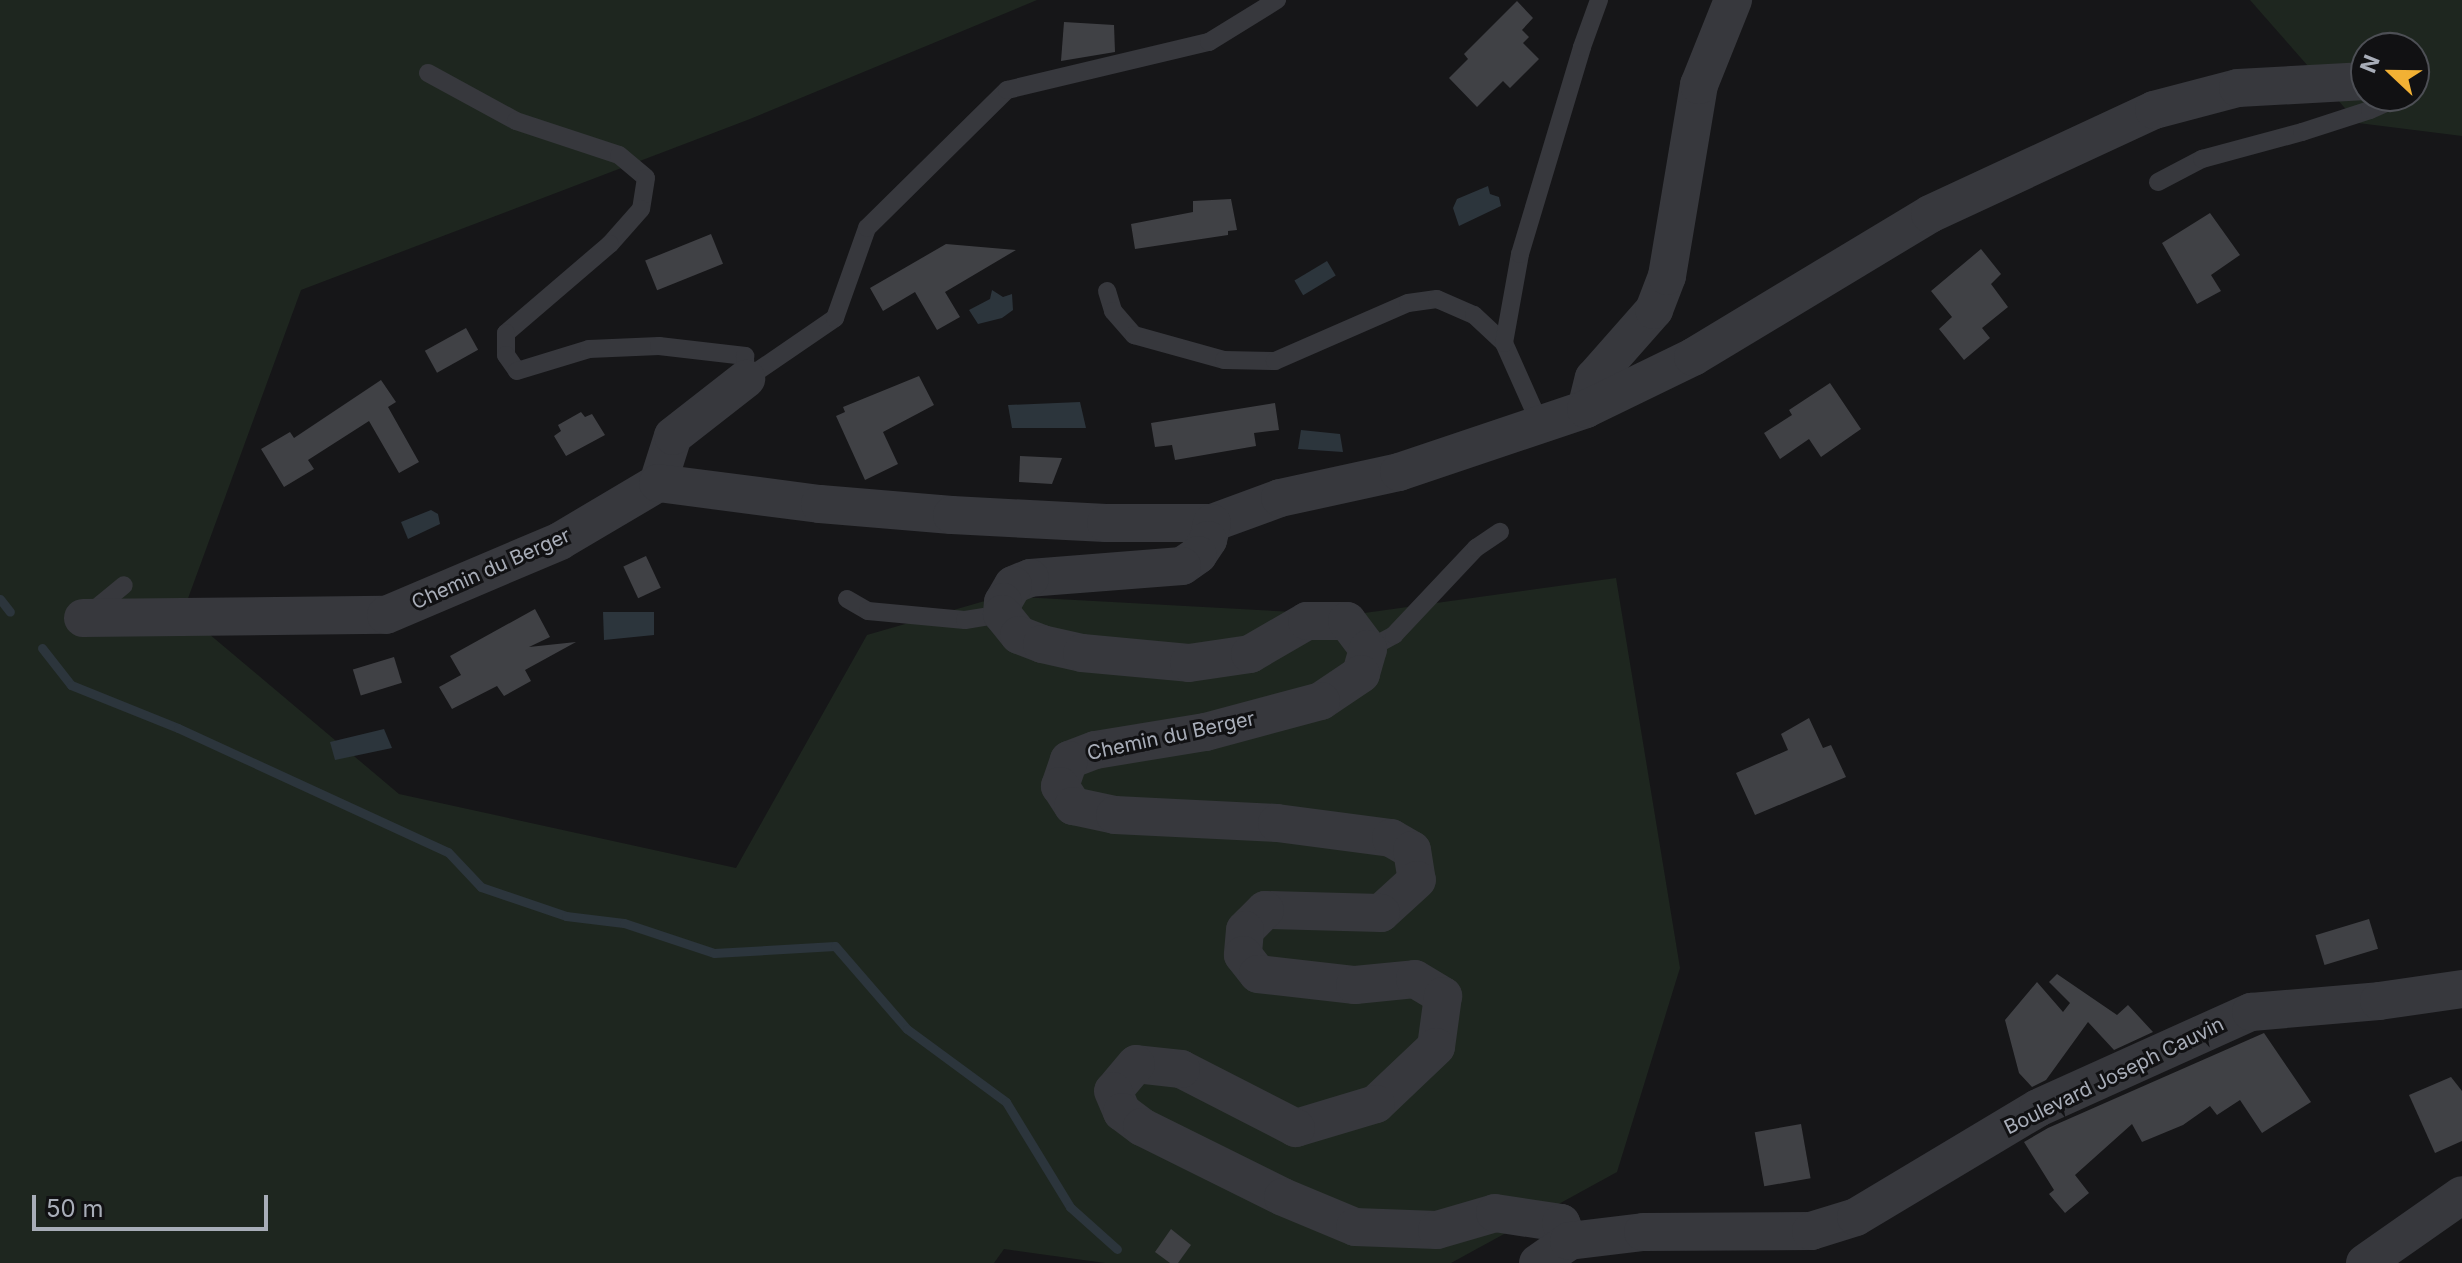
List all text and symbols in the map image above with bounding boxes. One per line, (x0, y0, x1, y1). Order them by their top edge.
north arrow (2350, 32, 2430, 112)
text: N (2354, 51, 2385, 76)
street label: Chemin du Berger (408, 523, 574, 615)
street label: Chemin du Berger (1085, 706, 1257, 766)
street label: Boulevard Joseph Cauvin (2000, 1012, 2228, 1140)
scale bar (36, 1179, 272, 1229)
text: 50 m (46, 1194, 104, 1223)

